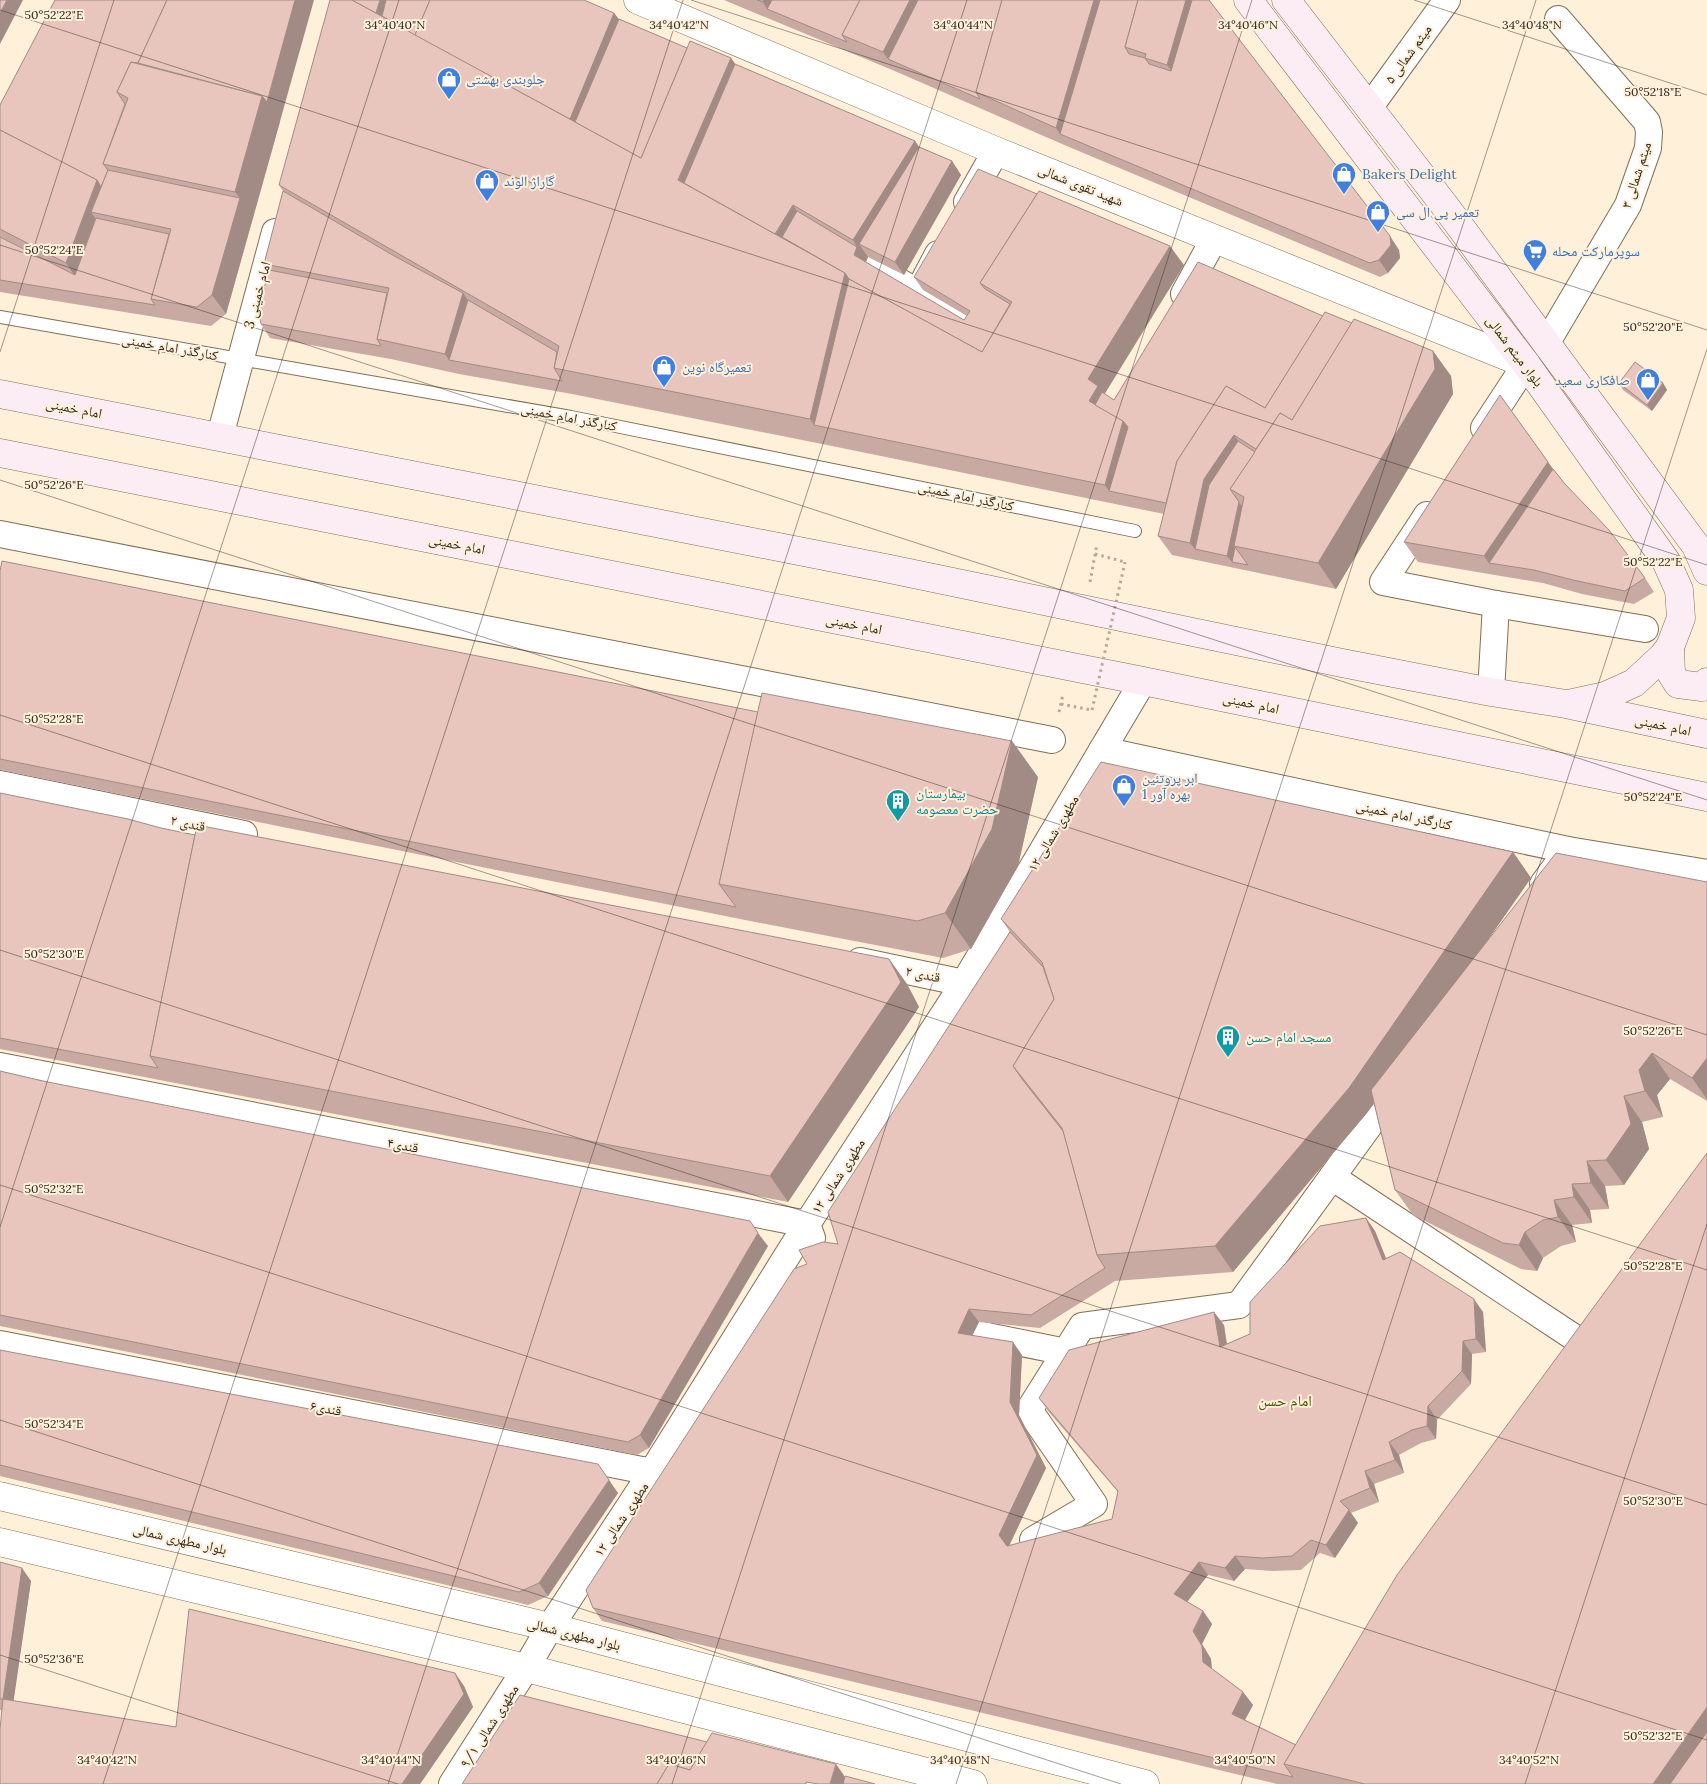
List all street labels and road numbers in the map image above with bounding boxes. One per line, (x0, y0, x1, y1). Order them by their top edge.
street label: میثم شمالی ۵ (1381, 21, 1436, 88)
street label: میثم شمالی ۳ (1617, 140, 1656, 211)
street label: شهید تقوی شمالی (1036, 160, 1126, 210)
street label: امام خمینی 3 (239, 259, 276, 331)
street label: بلوار میثم شمالی (1481, 312, 1548, 391)
street label: کنارگذر امام خمینی (120, 330, 220, 365)
street label: امام خمینی (44, 394, 104, 423)
street label: کنارگذر امام خمینی (519, 399, 619, 436)
street label: کنارگذر امام خمینی (916, 477, 1016, 516)
street label: امام خمینی (427, 530, 487, 559)
street label: امام خمینی (824, 610, 884, 639)
street label: امام خمینی (1221, 688, 1281, 719)
street label: امام خمینی (1633, 710, 1693, 741)
street label: مطهری شمالی ۱۲ (1023, 792, 1083, 874)
street label: کنارگذر امام خمینی (1354, 796, 1454, 835)
street label: قندی ۲ (169, 811, 207, 835)
street label: قندی ۲ (904, 962, 942, 986)
street label: قندی۴ (386, 1133, 420, 1157)
street label: مطهری شمالی ۱۲ (807, 1135, 869, 1217)
street label: قندی۶ (309, 1396, 343, 1420)
street label: مطهری شمالی ۱۲ (590, 1478, 652, 1560)
street label: بلوار مطهری شمالی (131, 1519, 229, 1559)
street label: بلوار مطهری شمالی (525, 1614, 623, 1654)
street label: مطهری شمالی ۹/۱ (455, 1681, 523, 1771)

